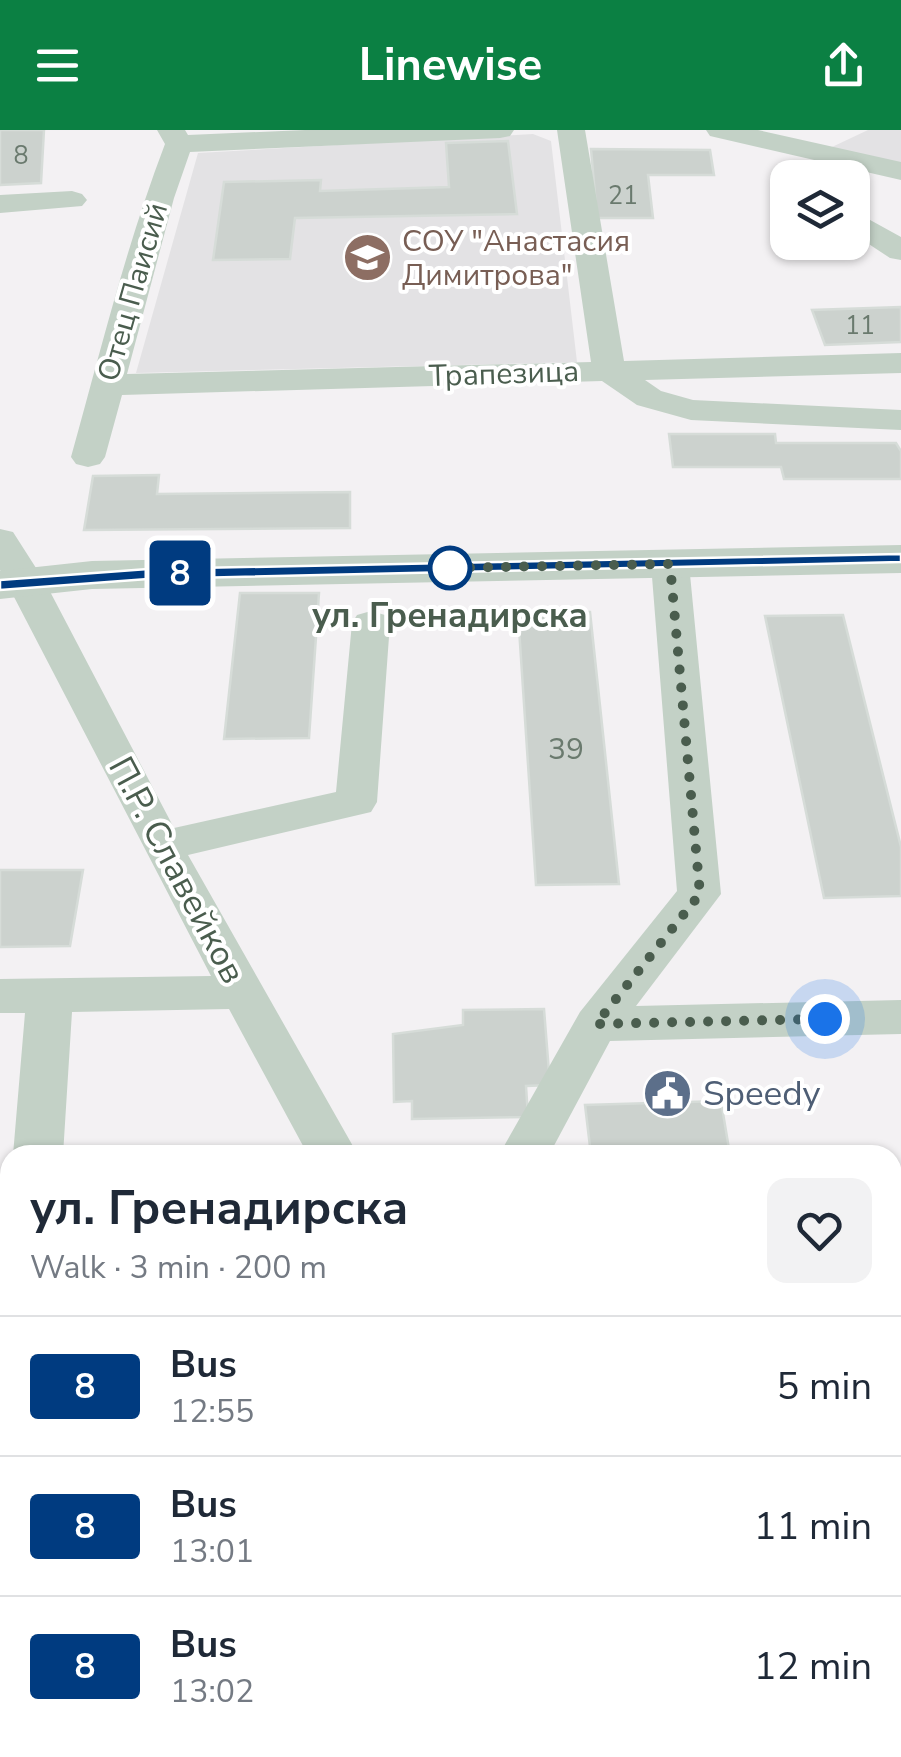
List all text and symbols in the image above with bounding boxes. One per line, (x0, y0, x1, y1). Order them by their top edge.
text: Linewise (359, 35, 542, 96)
icon: menu (30, 38, 85, 93)
icon: share (816, 38, 871, 93)
house number: 8 (13, 139, 29, 173)
map controls (770, 160, 870, 260)
button: layers (770, 160, 870, 260)
house number: 21 (608, 179, 638, 213)
street label: Отец Паисий (88, 198, 178, 386)
place label: СОУ "Анастасия Димитрова" (402, 221, 630, 296)
school or university icon: СОУ "Анастасия Димитрова" (341, 232, 393, 284)
house number: 11 (845, 309, 875, 343)
street label: Трапезица (428, 351, 580, 397)
line badge: 8 (148, 540, 212, 606)
marker: ул. Гренадирска (429, 547, 471, 589)
text: 8 (169, 550, 191, 597)
place label: ул. Гренадирска (312, 592, 588, 639)
house number: 39 (548, 729, 584, 770)
street label: П.Р. Славейков (98, 749, 256, 991)
your location (800, 994, 850, 1044)
public building icon: Speedy (642, 1067, 694, 1119)
place label: Speedy (703, 1070, 821, 1117)
text: ул. Гренадирска (30, 1175, 408, 1241)
button: heart (767, 1178, 872, 1283)
text: Walk · 3 min · 200 m (30, 1246, 327, 1289)
text: Bus (170, 1339, 237, 1390)
text: 5 min (777, 1361, 872, 1412)
text: 8 (74, 1363, 96, 1410)
text: 12:55 (170, 1390, 254, 1433)
text: Bus (170, 1479, 237, 1530)
text: 11 min (754, 1501, 872, 1552)
text: 8 (74, 1503, 96, 1550)
text: 13:01 (170, 1530, 254, 1573)
text: Bus (170, 1619, 237, 1670)
text: 12 min (754, 1641, 872, 1692)
text: 8 (74, 1643, 96, 1690)
text: 13:02 (170, 1670, 254, 1713)

